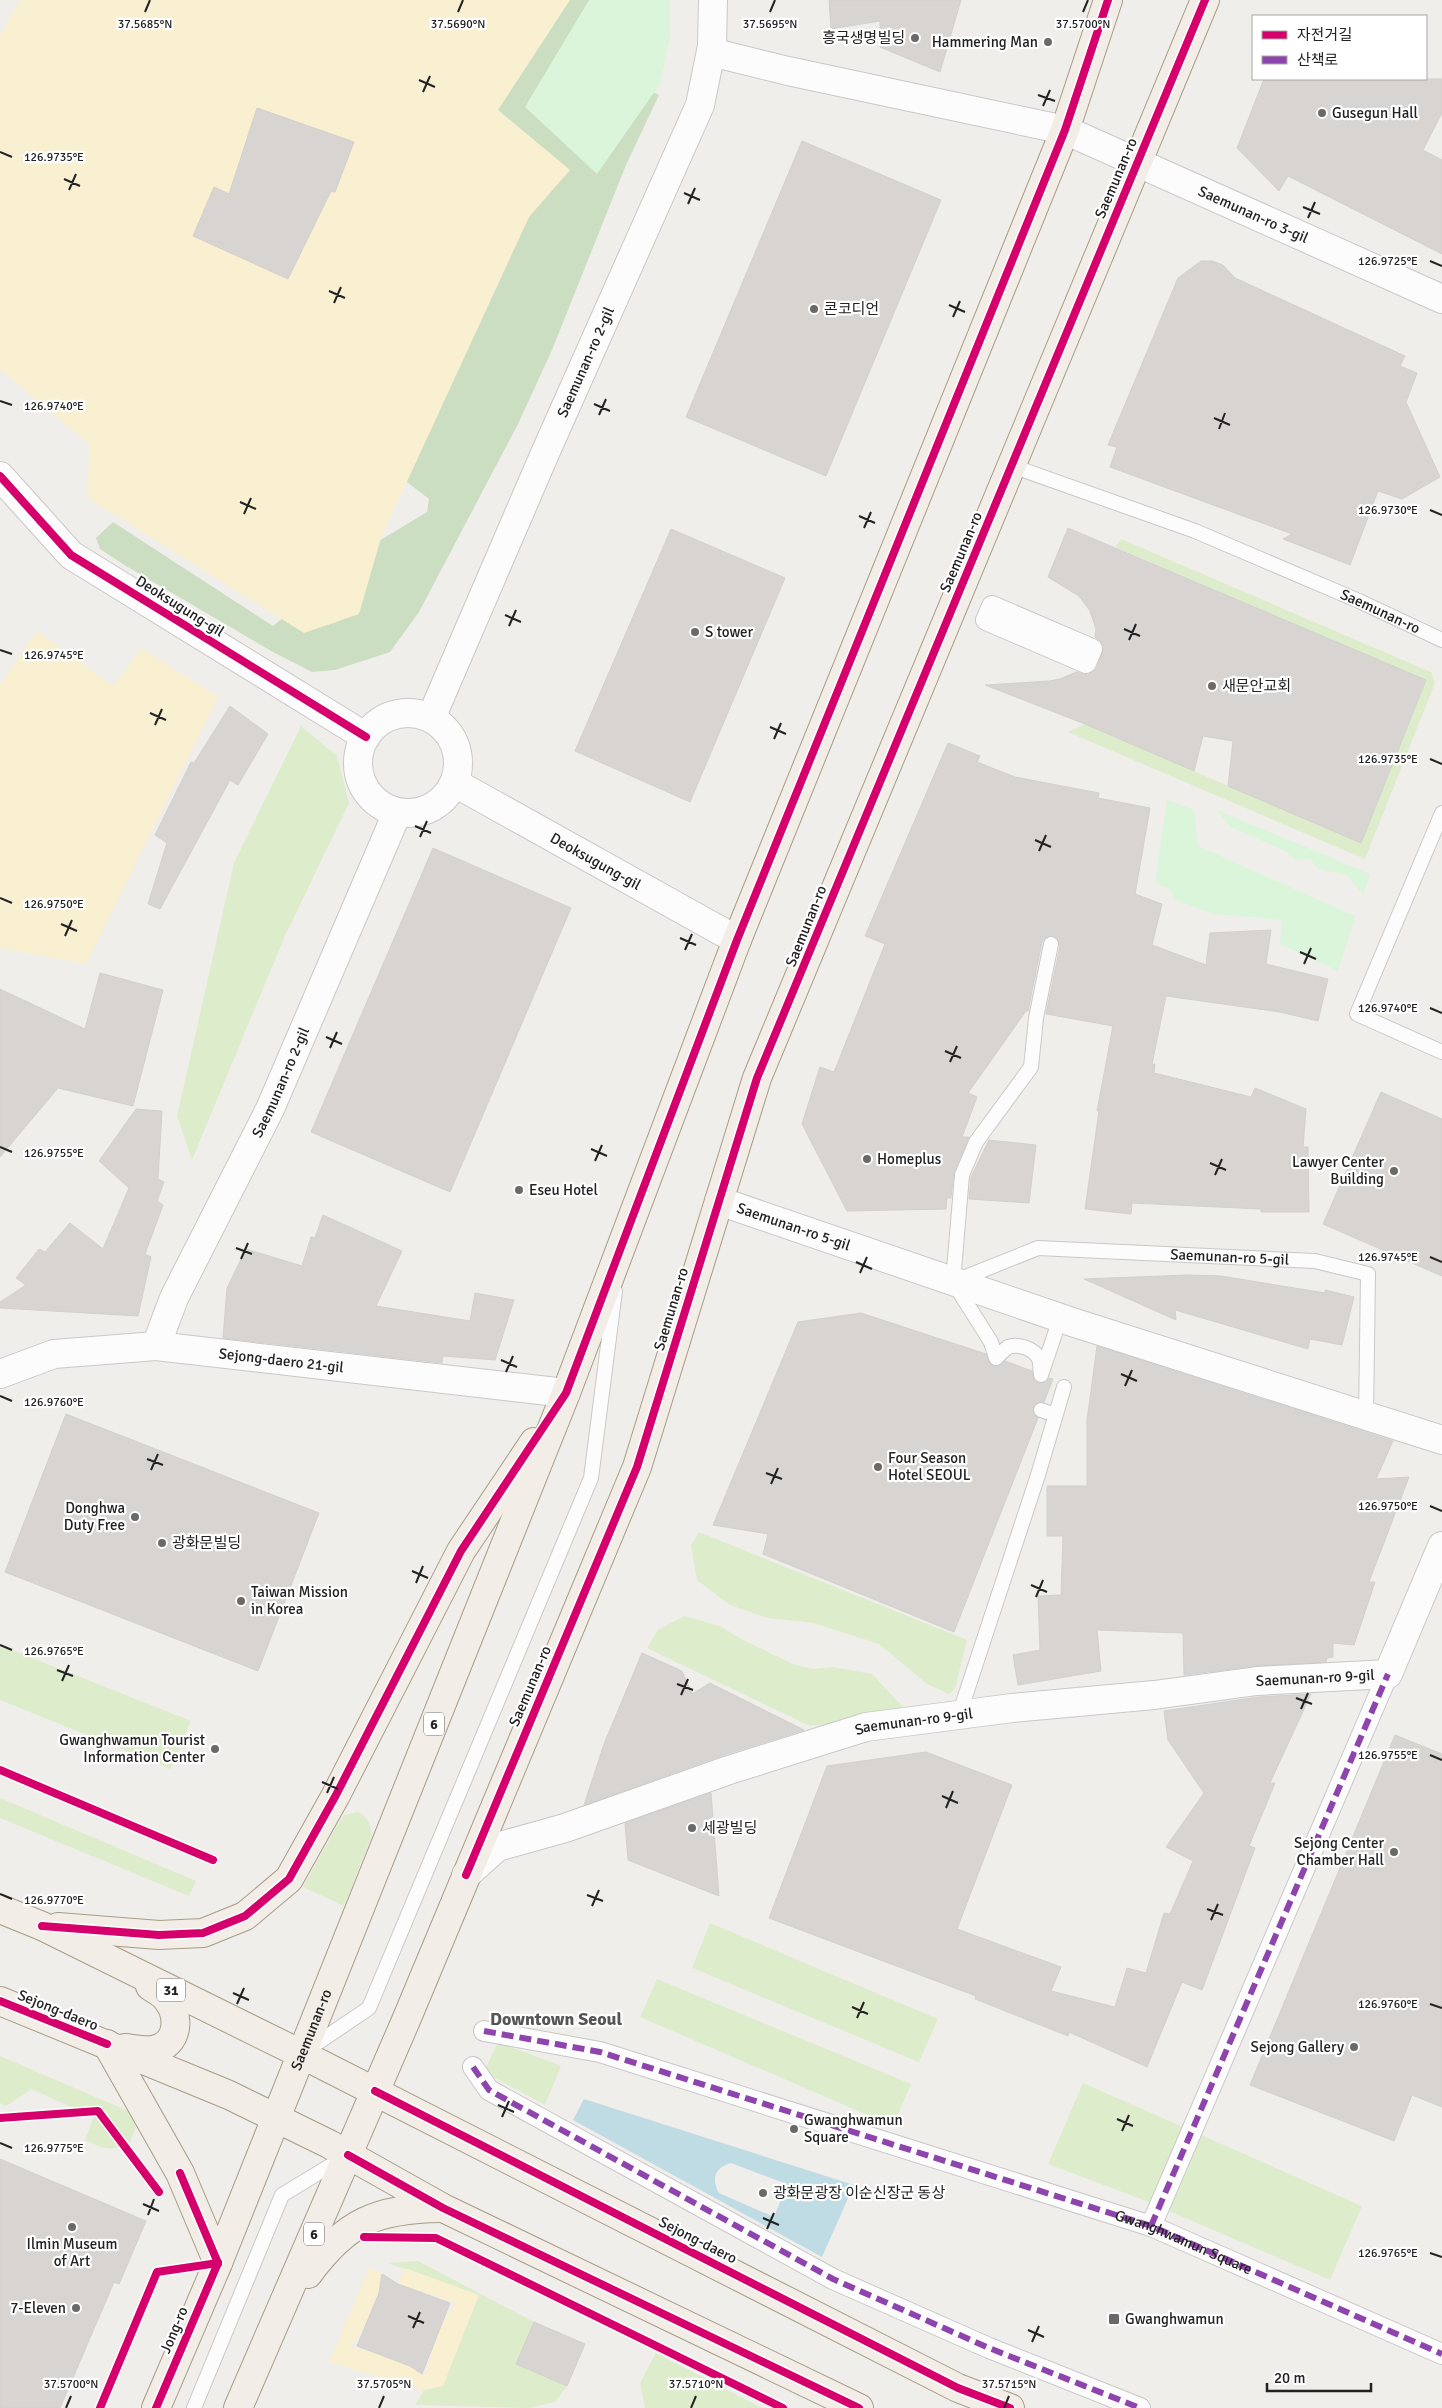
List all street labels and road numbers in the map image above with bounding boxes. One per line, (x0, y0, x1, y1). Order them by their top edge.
street label: Saemunan-ro (1091, 135, 1141, 221)
street label: Saemunan-ro 3-gil (1195, 182, 1311, 247)
street label: Saemunan-ro 2-gil (553, 304, 618, 420)
street label: Saemunan-ro (936, 509, 986, 595)
street label: Deoksugung-gil (132, 572, 228, 640)
street label: Saemunan-ro (1338, 585, 1423, 637)
street label: Deoksugung-gil (547, 829, 644, 894)
street label: Saemunan-ro (782, 883, 830, 969)
street label: Saemunan-ro 2-gil (248, 1024, 313, 1140)
street label: Saemunan-ro 5-gil (735, 1199, 853, 1254)
street label: Saemunan-ro 5-gil (1170, 1245, 1289, 1269)
street label: Saemunan-ro (650, 1265, 692, 1353)
street label: Sejong-daero 21-gil (218, 1344, 345, 1376)
street label: Saemunan-ro (505, 1643, 555, 1729)
street label: Saemunan-ro 9-gil (1255, 1666, 1375, 1690)
street label: Saemunan-ro 9-gil (852, 1704, 974, 1739)
road number: 6 (424, 1712, 444, 1736)
road number: 31 (157, 1978, 185, 2002)
street label: Sejong-daero (15, 1986, 101, 2034)
street label: Saemunan-ro (287, 1986, 336, 2073)
street label: Gwanghwamun Square (1113, 2206, 1255, 2278)
street label: Sejong-daero (656, 2213, 740, 2267)
road number: 6 (304, 2222, 324, 2246)
street label: Jong-ro (156, 2304, 192, 2356)

